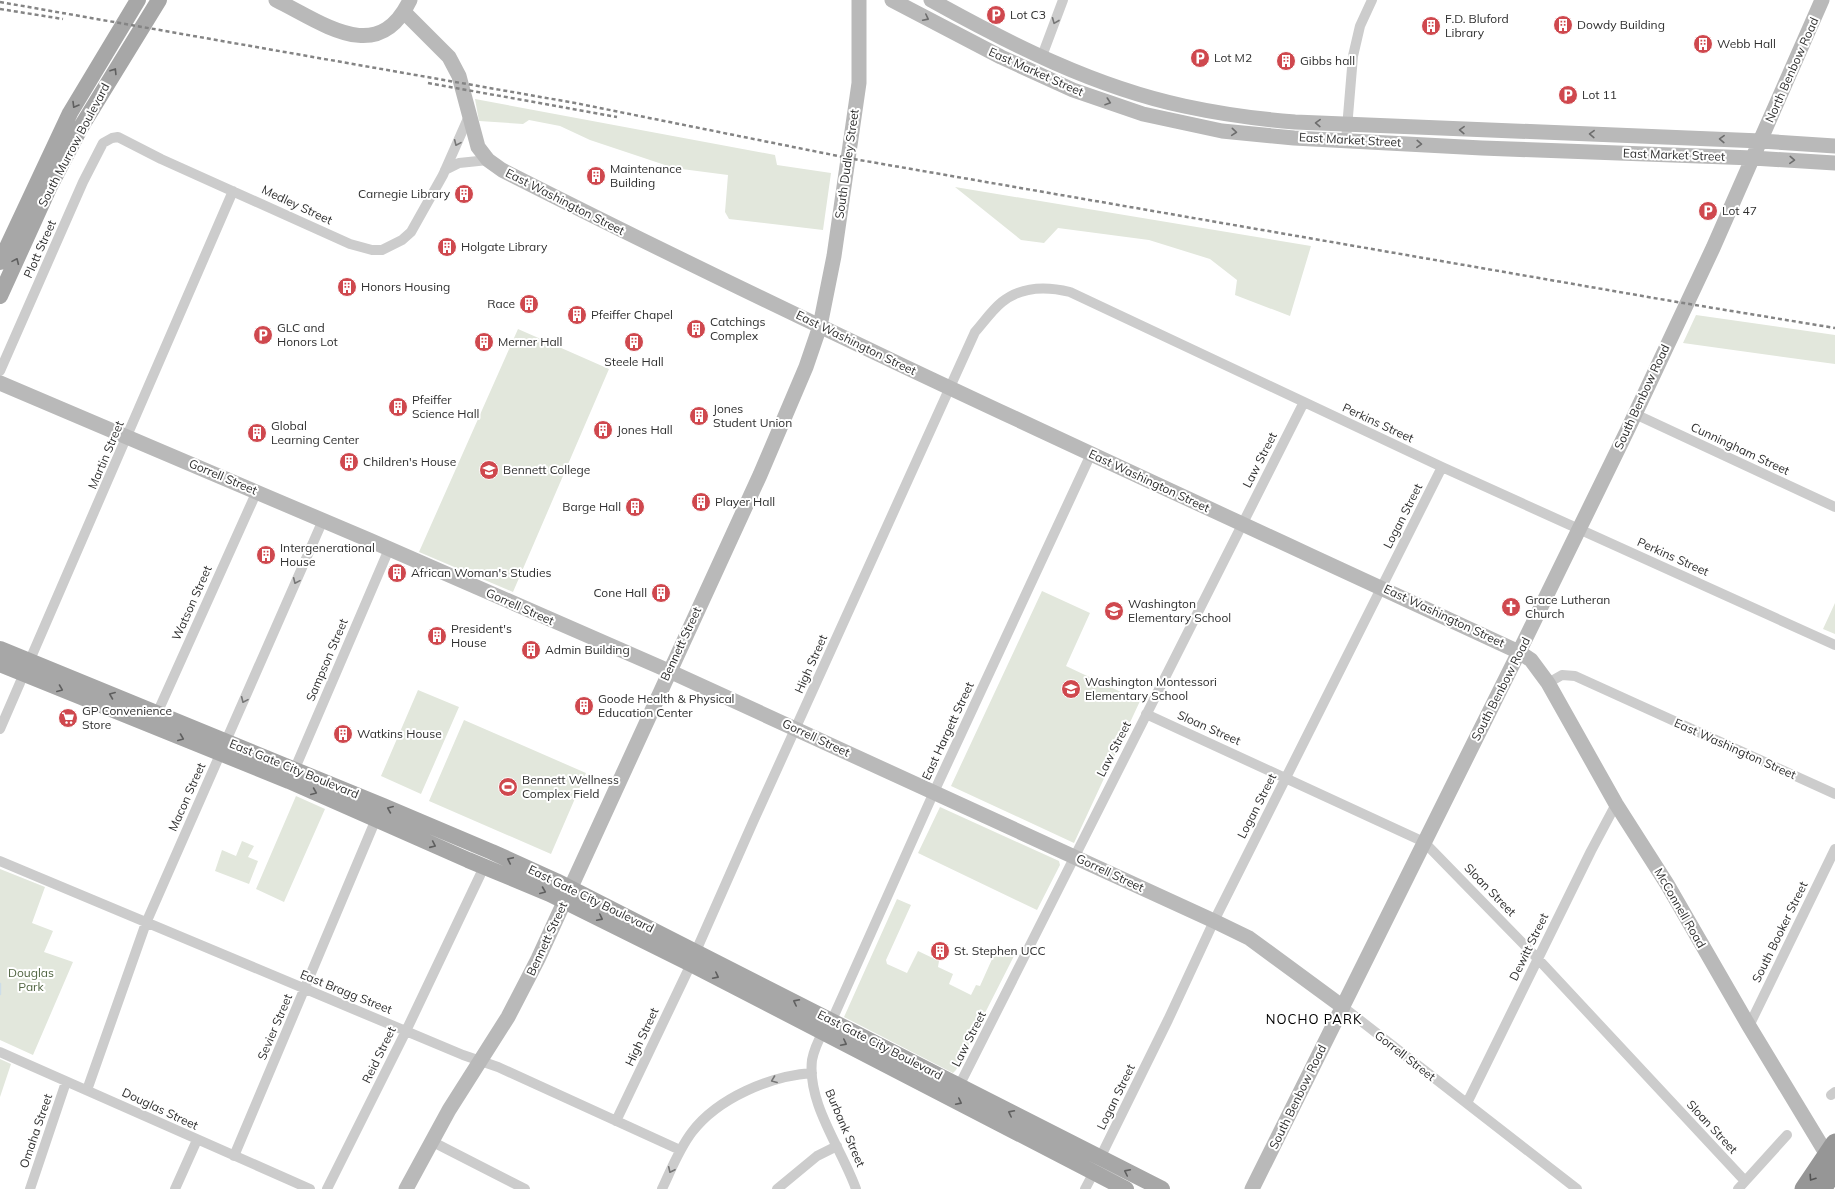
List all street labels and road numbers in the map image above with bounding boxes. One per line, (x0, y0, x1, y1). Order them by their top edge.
street label: North Benbow Road (1762, 15, 1821, 125)
street label: East Market Street (986, 44, 1086, 99)
street label: South Murrow Boulevard (35, 80, 113, 209)
street label: South Dudley Street (831, 108, 862, 220)
street label: East Market Street (1299, 129, 1402, 150)
street label: East Market Street (1623, 145, 1725, 164)
street label: East Washington Street (503, 165, 627, 238)
street label: Medley Street (260, 182, 335, 227)
street label: Plott Street (20, 217, 59, 280)
street label: East Washington Street (794, 307, 919, 378)
street label: South Benbow Road (1611, 342, 1672, 452)
street label: Perkins Street (1340, 400, 1416, 446)
street label: Martin Street (84, 418, 127, 491)
street label: Cunningham Street (1688, 419, 1792, 478)
street label: Law Street (1239, 429, 1280, 490)
street label: East Washington Street (1086, 446, 1212, 515)
street label: Gorrell Street (187, 455, 260, 498)
street label: Logan Street (1380, 481, 1425, 551)
street label: Perkins Street (1635, 534, 1711, 579)
street label: Watson Street (168, 563, 215, 642)
street label: East Washington Street (1381, 581, 1507, 650)
street label: Gorrell Street (484, 585, 557, 628)
street label: Bennett Street (657, 604, 704, 683)
street label: Sampson Street (302, 616, 351, 704)
street label: High Street (791, 632, 830, 695)
street label: South Benbow Road (1468, 634, 1533, 743)
street label: East Hargett Street (918, 679, 977, 782)
street label: Sloan Street (1175, 707, 1243, 748)
street label: Gorrell Street (780, 715, 852, 760)
street label: East Washington Street (1672, 715, 1798, 782)
street label: Law Street (1093, 718, 1134, 779)
street label: East Gate City Boulevard (227, 736, 361, 801)
street label: Macon Street (165, 760, 208, 833)
street label: Logan Street (1234, 771, 1279, 841)
street label: Gorrell Street (1074, 850, 1146, 895)
street label: Sloan Street (1461, 860, 1519, 919)
street label: East Gate City Boulevard (526, 862, 657, 936)
street label: McConnell Road (1652, 865, 1709, 950)
street label: South Booker Street (1749, 879, 1811, 985)
street label: Bennett Street (523, 899, 570, 978)
street label: Dewitt Street (1506, 911, 1551, 983)
street label: East Bragg Street (298, 966, 394, 1017)
street label: Sevier Street (254, 991, 295, 1062)
street label: High Street (622, 1005, 662, 1068)
street label: East Gate City Boulevard (815, 1007, 945, 1083)
street label: Law Street (948, 1008, 989, 1069)
street label: Reid Street (358, 1024, 399, 1086)
street label: Gorrell Street (1372, 1027, 1439, 1084)
street label: South Benbow Road (1266, 1042, 1329, 1151)
street label: Logan Street (1093, 1062, 1138, 1132)
street label: Douglas Street (120, 1084, 201, 1133)
street label: Burbank Street (822, 1087, 869, 1169)
street label: Omaha Street (16, 1092, 55, 1170)
street label: Sloan Street (1684, 1097, 1741, 1157)

